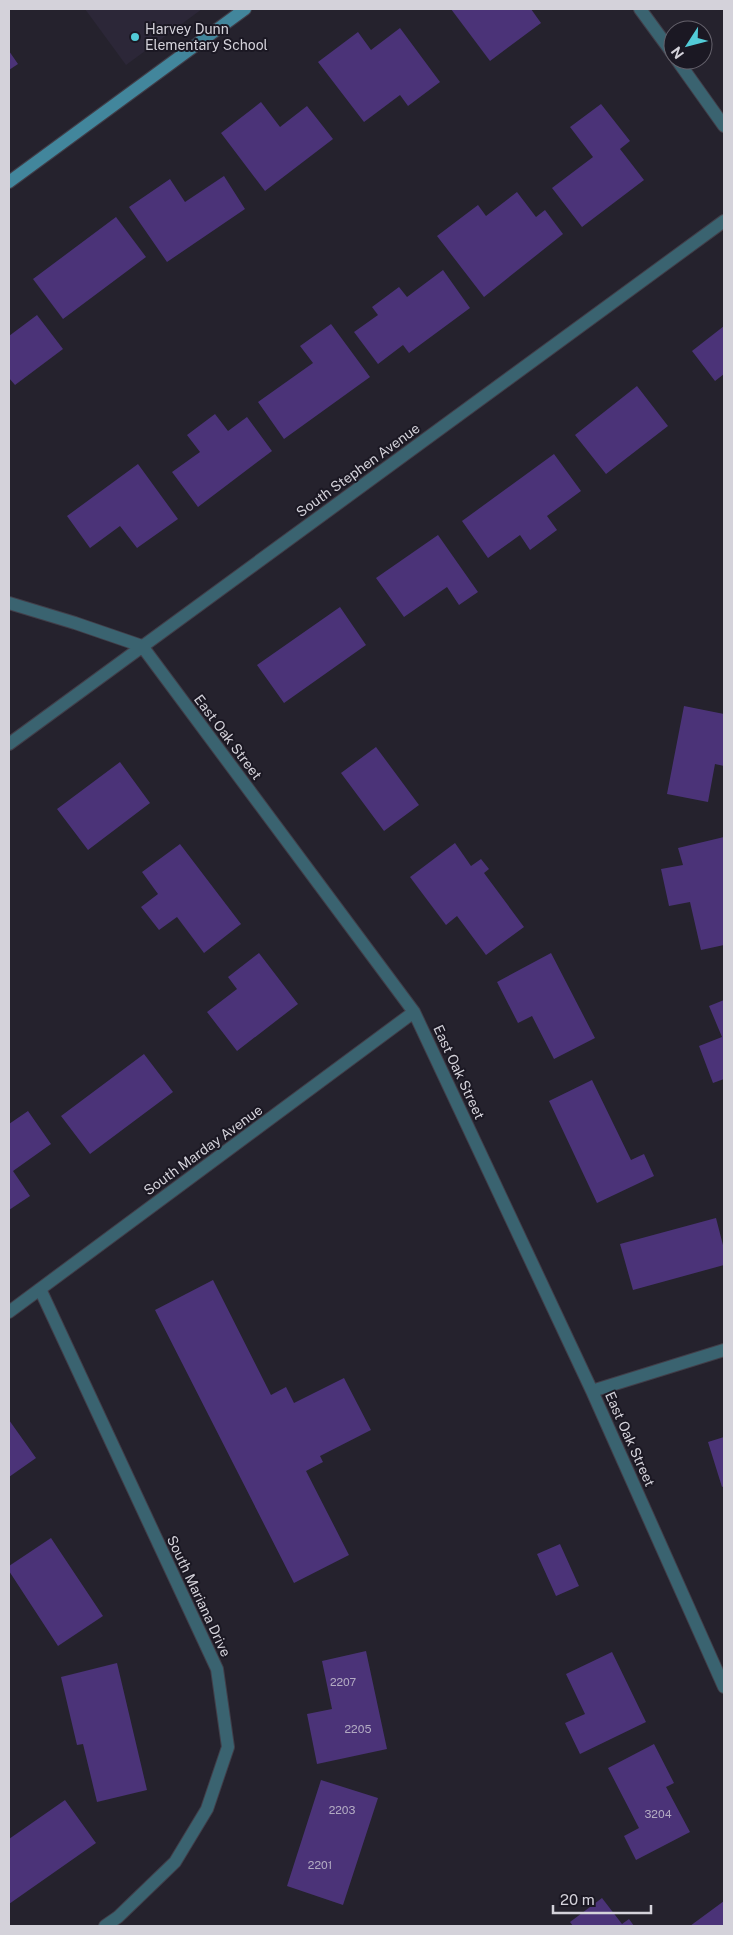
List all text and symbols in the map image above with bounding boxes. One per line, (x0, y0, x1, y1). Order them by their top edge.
north arrow (663, 20, 713, 70)
place label: Harvey Dunn Elementary School (145, 21, 268, 53)
marker: Harvey Dunn Elementary School (129, 31, 141, 43)
text: N (668, 44, 687, 62)
street label: South Stephen Avenue (293, 420, 423, 520)
street label: East Oak Street (191, 691, 265, 783)
street label: East Oak Street (430, 1022, 488, 1122)
street label: South Marday Avenue (141, 1102, 265, 1198)
street label: East Oak Street (602, 1389, 658, 1489)
street label: South Mariana Drive (164, 1533, 234, 1659)
house number: 2207 (330, 1676, 357, 1688)
house number: 2205 (345, 1723, 371, 1735)
house number: 2203 (329, 1804, 355, 1816)
house number: 3204 (644, 1808, 672, 1820)
house number: 2201 (308, 1859, 332, 1871)
scale bar (553, 1882, 650, 1914)
text: 20 m (560, 1891, 595, 1908)

